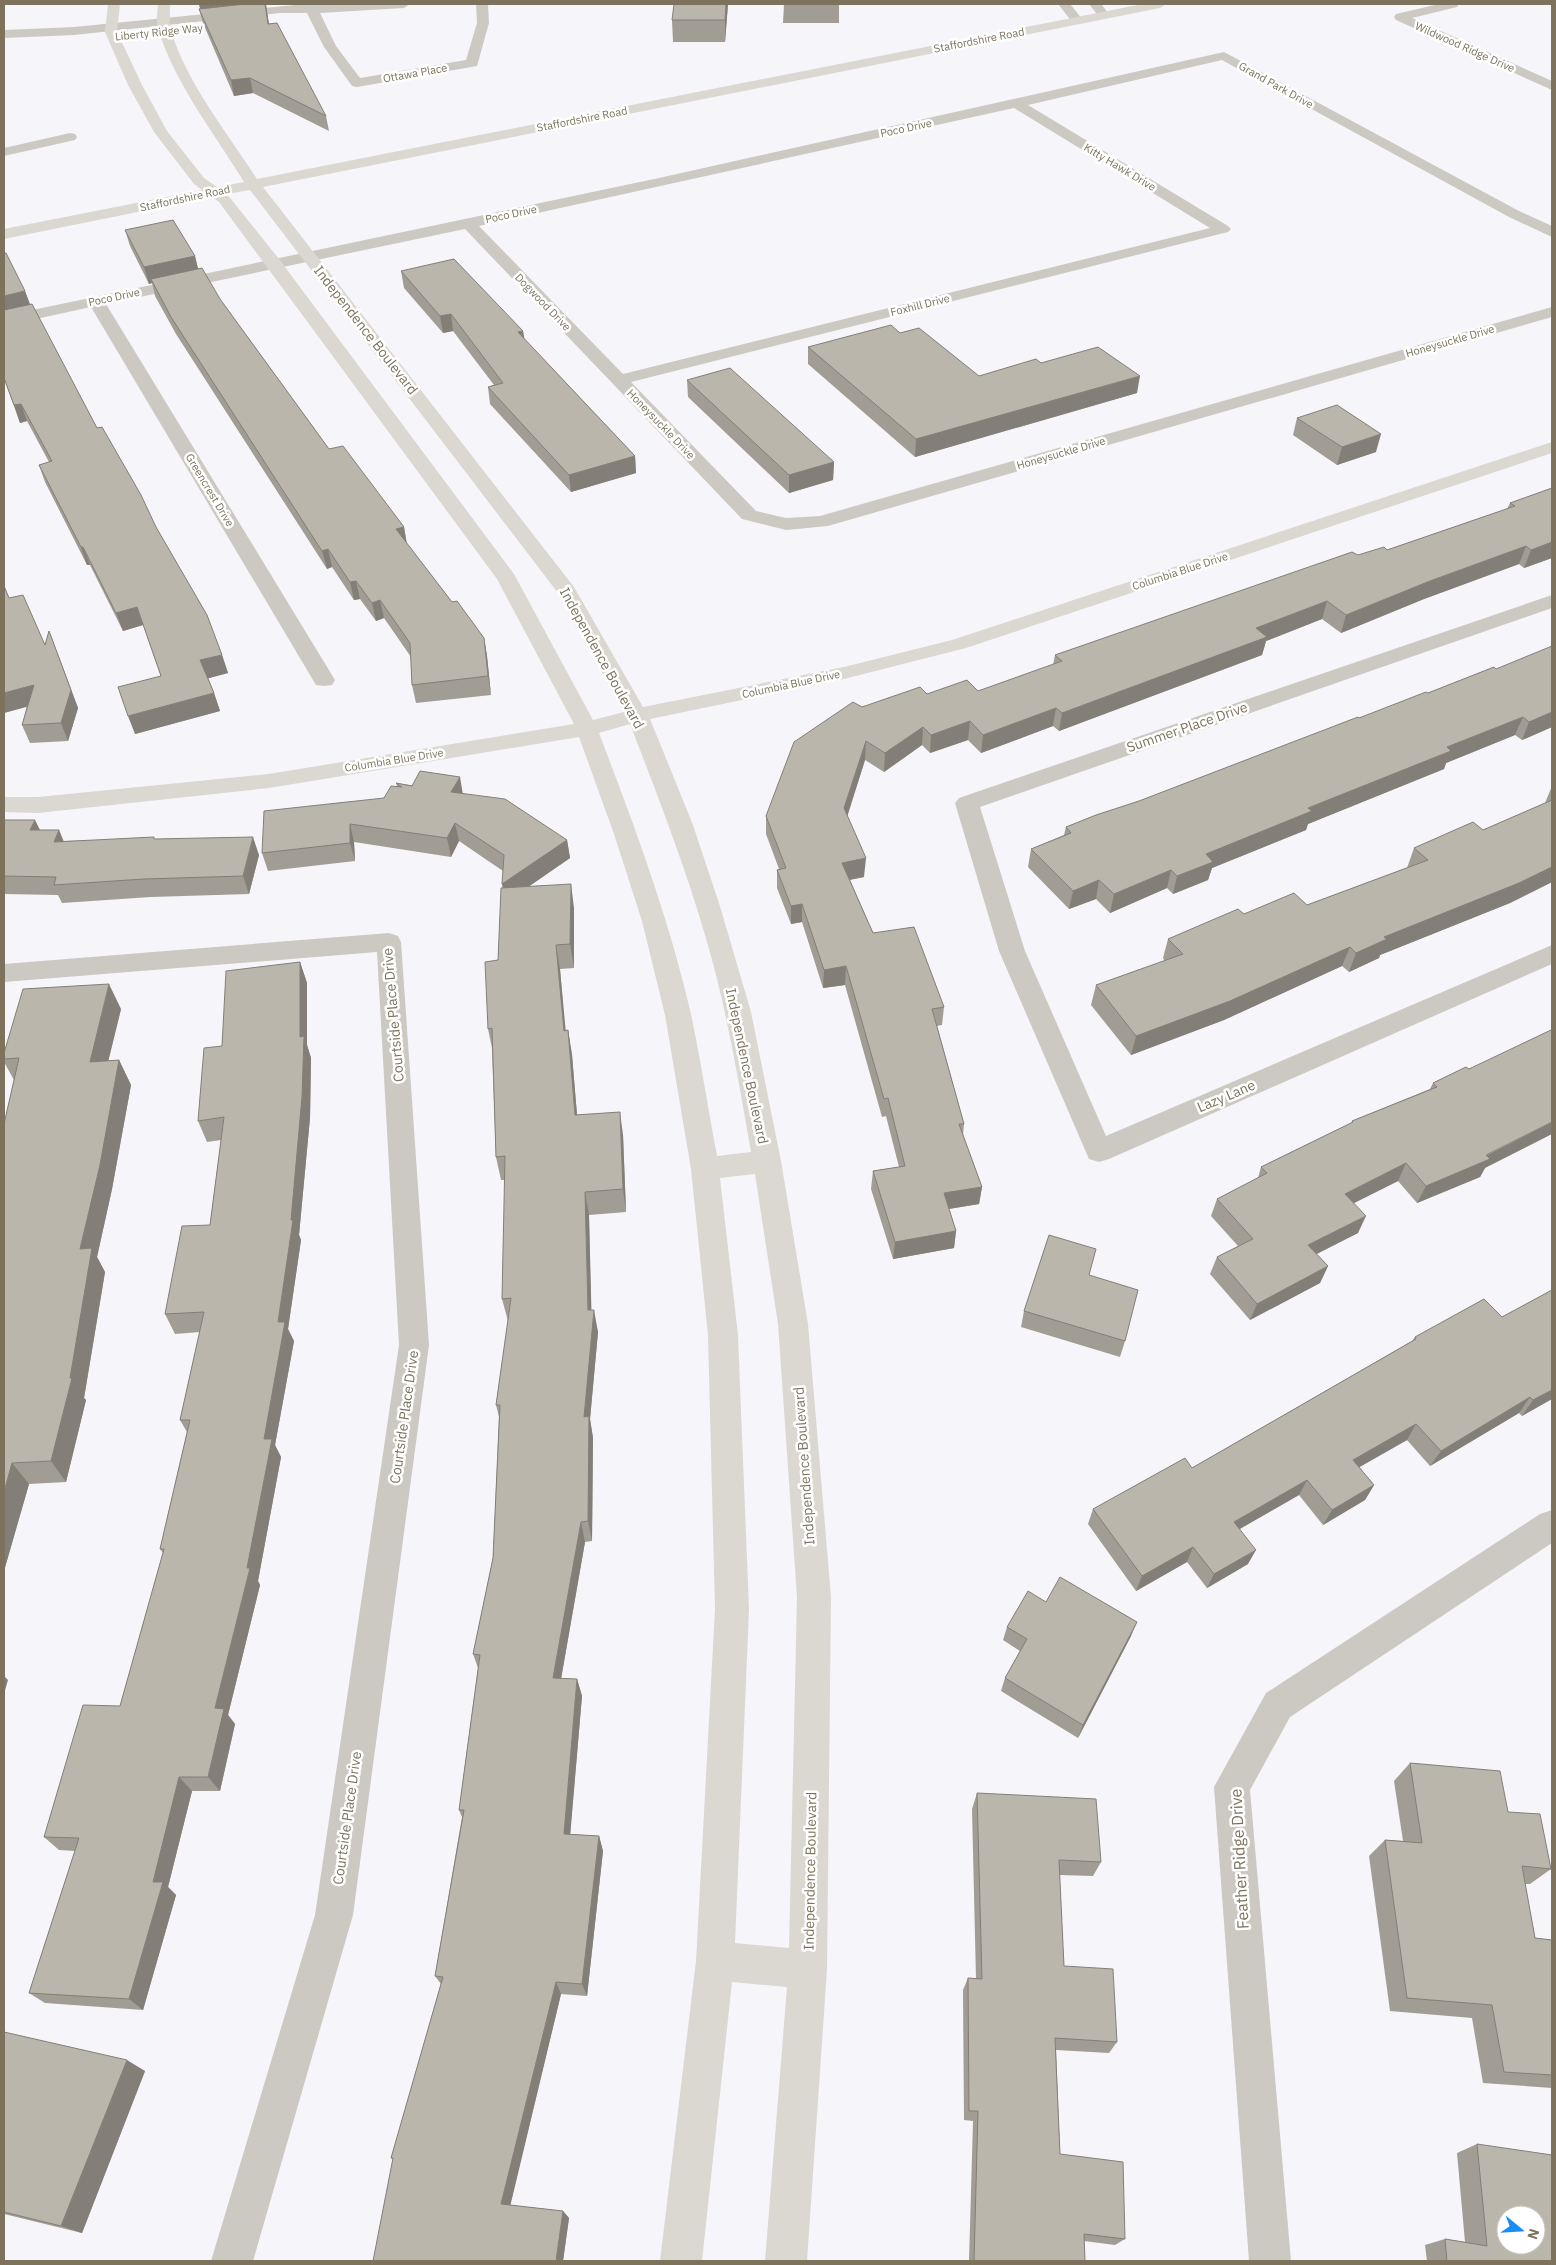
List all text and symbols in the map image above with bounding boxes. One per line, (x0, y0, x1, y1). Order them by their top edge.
street label: Wildwood Ridge Drive (1413, 19, 1517, 75)
street label: Liberty Ridge Way (114, 20, 204, 44)
street label: Staffordshire Road (933, 24, 1025, 56)
street label: Grand Park Drive (1236, 59, 1316, 111)
street label: Ottawa Place (382, 60, 448, 86)
street label: Staffordshire Road (536, 103, 628, 135)
street label: Poco Drive (879, 116, 933, 140)
street label: Kitty Hawk Drive (1081, 140, 1159, 194)
street label: Staffordshire Road (139, 182, 231, 214)
street label: Poco Drive (484, 202, 538, 226)
street label: Independence Boulevard (310, 262, 422, 398)
street label: Dogwood Drive (512, 270, 574, 334)
street label: Poco Drive (87, 285, 141, 309)
street label: Foxhill Drive (889, 291, 951, 319)
street label: Honeysuckle Drive (1404, 322, 1496, 360)
street label: Honeysuckle Drive (624, 386, 698, 462)
street label: Honeysuckle Drive (1015, 434, 1107, 472)
street label: Greencrest Drive (183, 451, 237, 529)
street label: Columbia Blue Drive (1130, 549, 1230, 593)
street label: Independence Boulevard (556, 584, 648, 732)
street label: Columbia Blue Drive (741, 667, 841, 701)
street label: Summer Place Drive (1124, 698, 1250, 756)
street label: Columbia Blue Drive (344, 745, 444, 775)
street label: Courtside Place Drive (378, 947, 408, 1083)
street label: Independence Boulevard (722, 987, 772, 1145)
street label: Lazy Lane (1194, 1076, 1258, 1116)
street label: Courtside Place Drive (386, 1349, 422, 1485)
street label: Independence Boulevard (789, 1386, 819, 1546)
street label: Courtside Place Drive (329, 1750, 365, 1886)
street label: Feather Ridge Drive (1225, 1788, 1253, 1930)
street label: Independence Boulevard (800, 1792, 820, 1950)
north arrow (1496, 2205, 1546, 2255)
text: N (1523, 2226, 1543, 2242)

